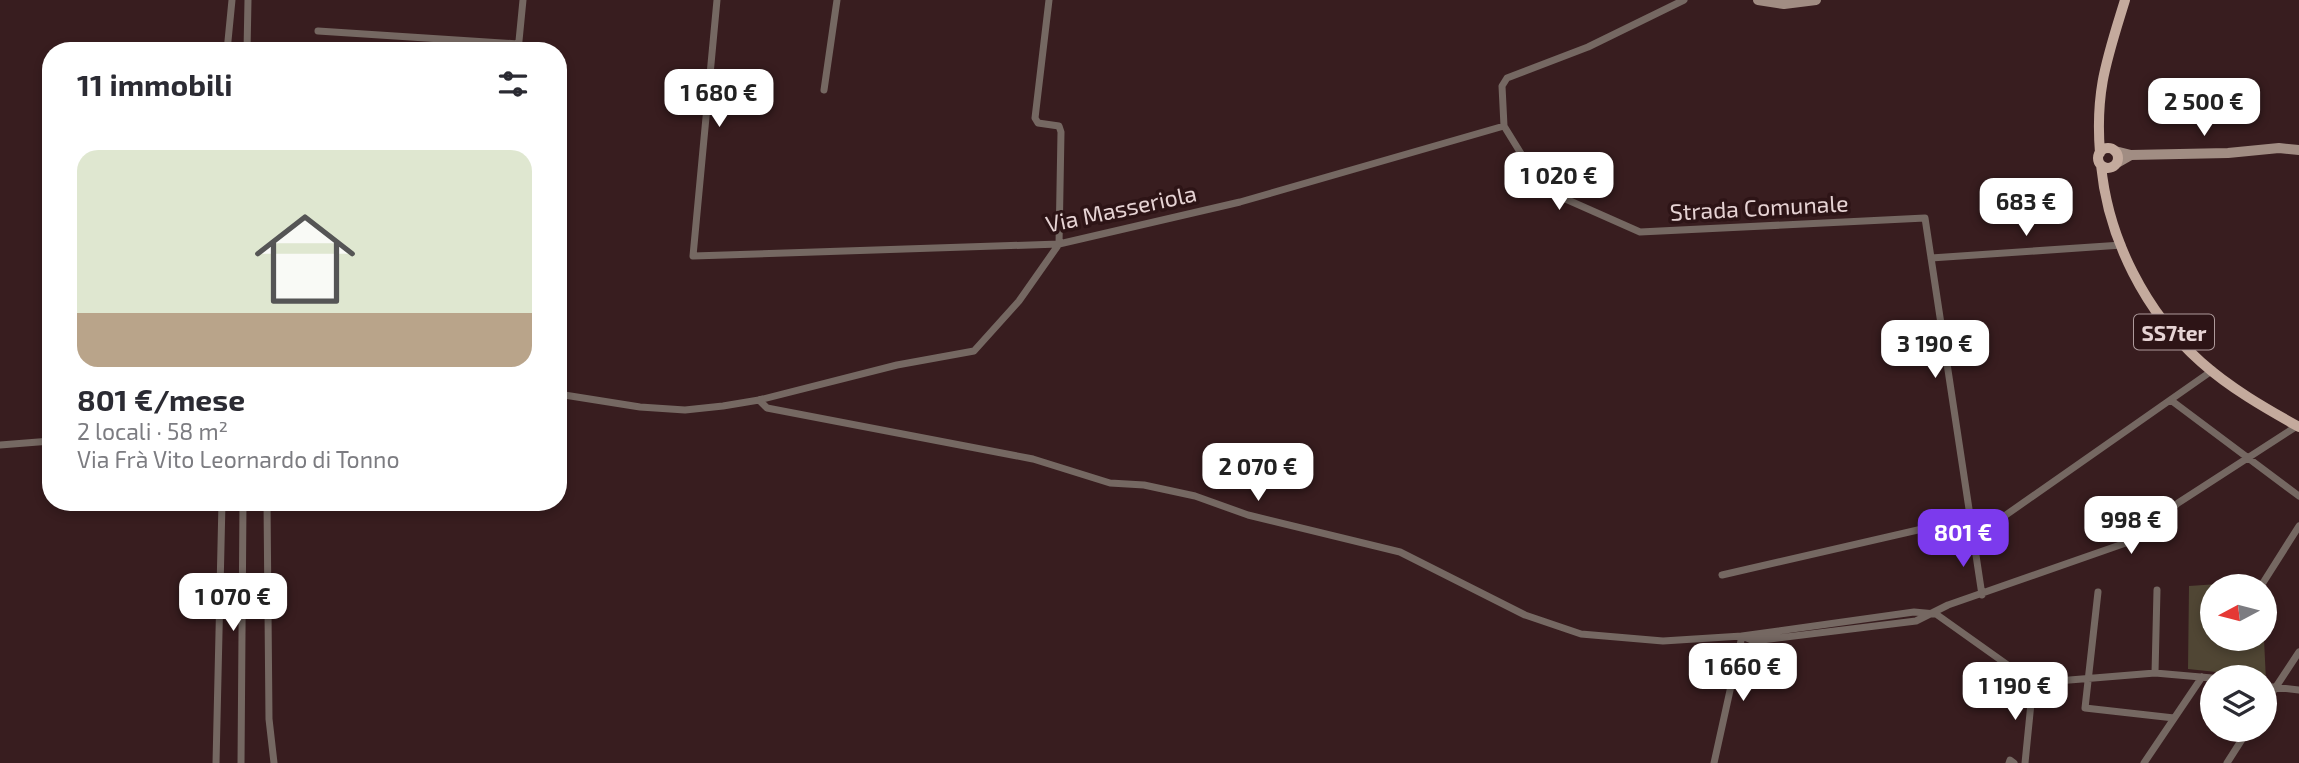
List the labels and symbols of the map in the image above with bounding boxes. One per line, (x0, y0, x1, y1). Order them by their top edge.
pin: 1 680 € (654, 69, 784, 129)
pin: 2 500 € (2139, 78, 2269, 138)
pin: 1 020 € (1494, 152, 1624, 212)
street label: Via Masseriola (1043, 178, 1199, 238)
pin: 683 € (1977, 178, 2075, 238)
street label: Strada Comunale (1669, 188, 1849, 226)
road number: SS7ter (2134, 314, 2214, 350)
pin: 3 190 € (1870, 320, 2000, 380)
pin: 2 070 € (1193, 444, 1323, 503)
pin: 998 € (2082, 496, 2180, 556)
pin: 801 € (1914, 510, 2012, 569)
pin: 1 070 € (168, 574, 298, 633)
north arrow (2200, 574, 2277, 651)
pin: 1 660 € (1678, 644, 1808, 703)
pin: 1 190 € (1950, 662, 2080, 722)

